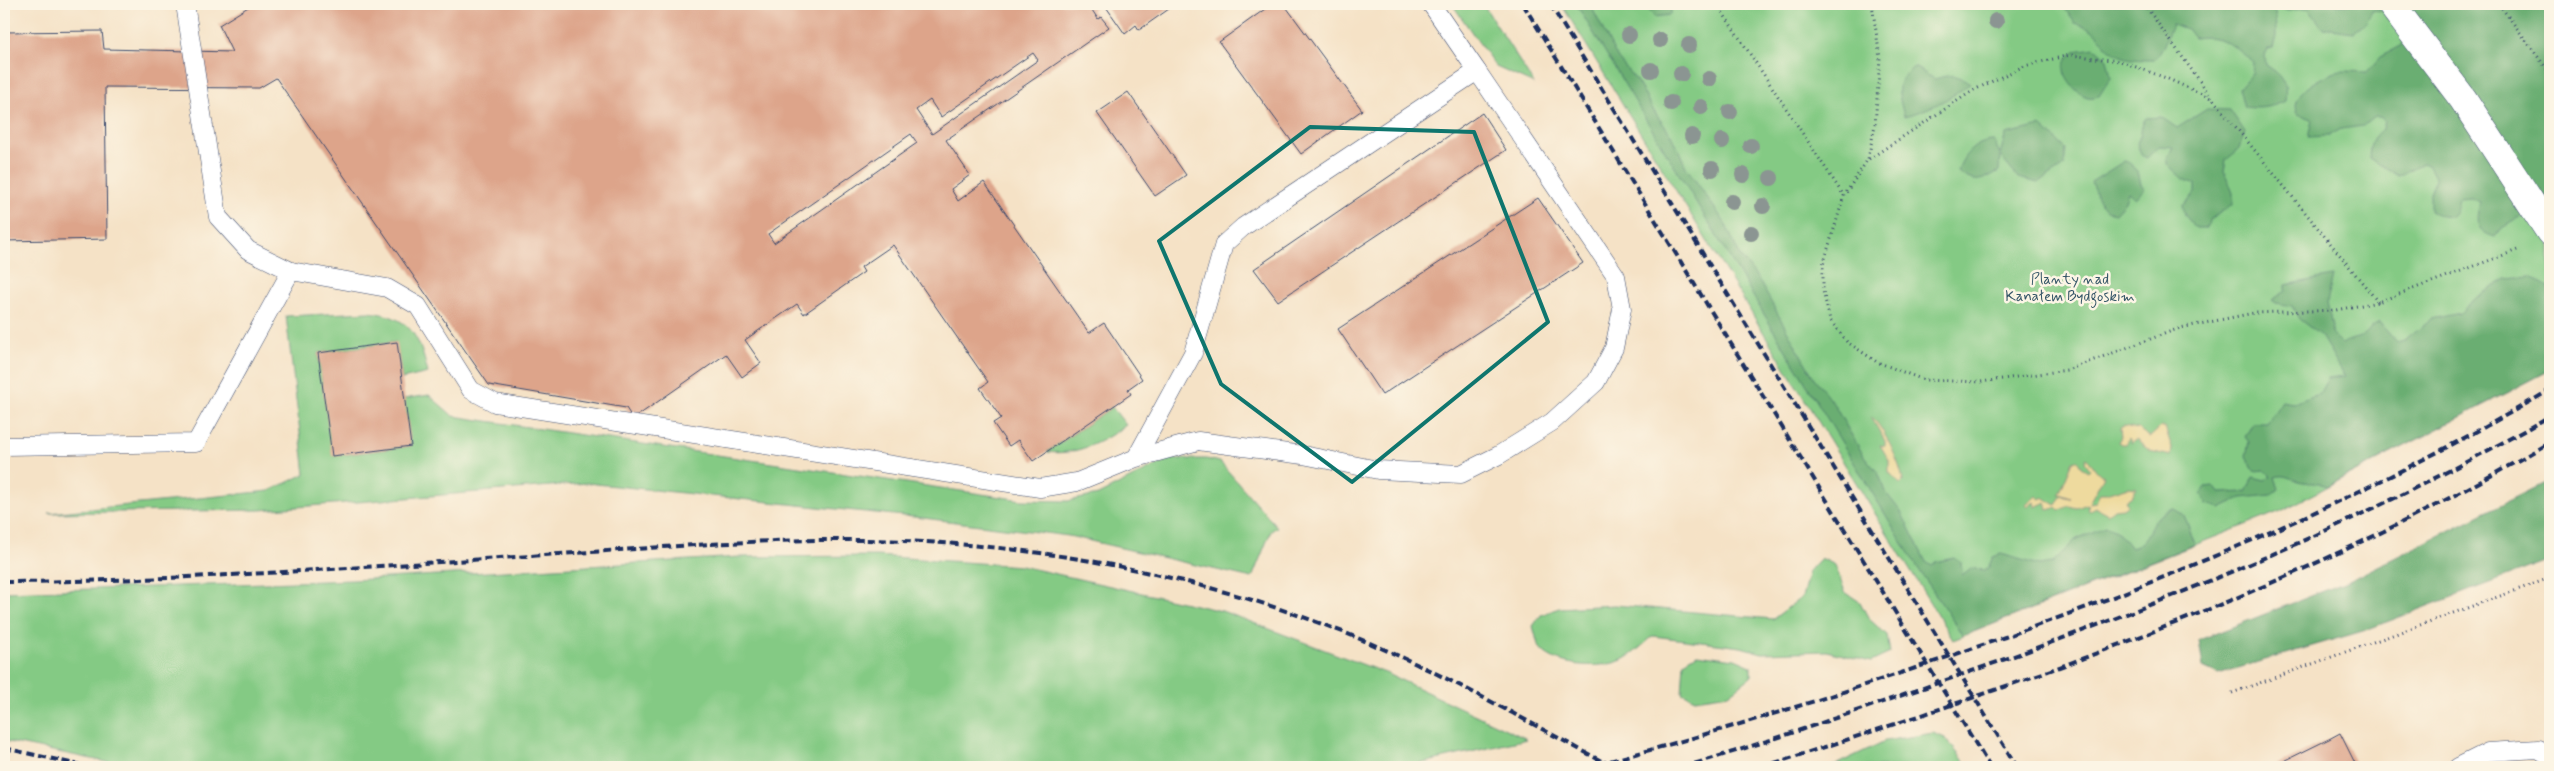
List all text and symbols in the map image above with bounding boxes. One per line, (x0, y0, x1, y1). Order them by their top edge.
park label: Planty nad Kanałem Bydgoskim (2005, 270, 2135, 308)

